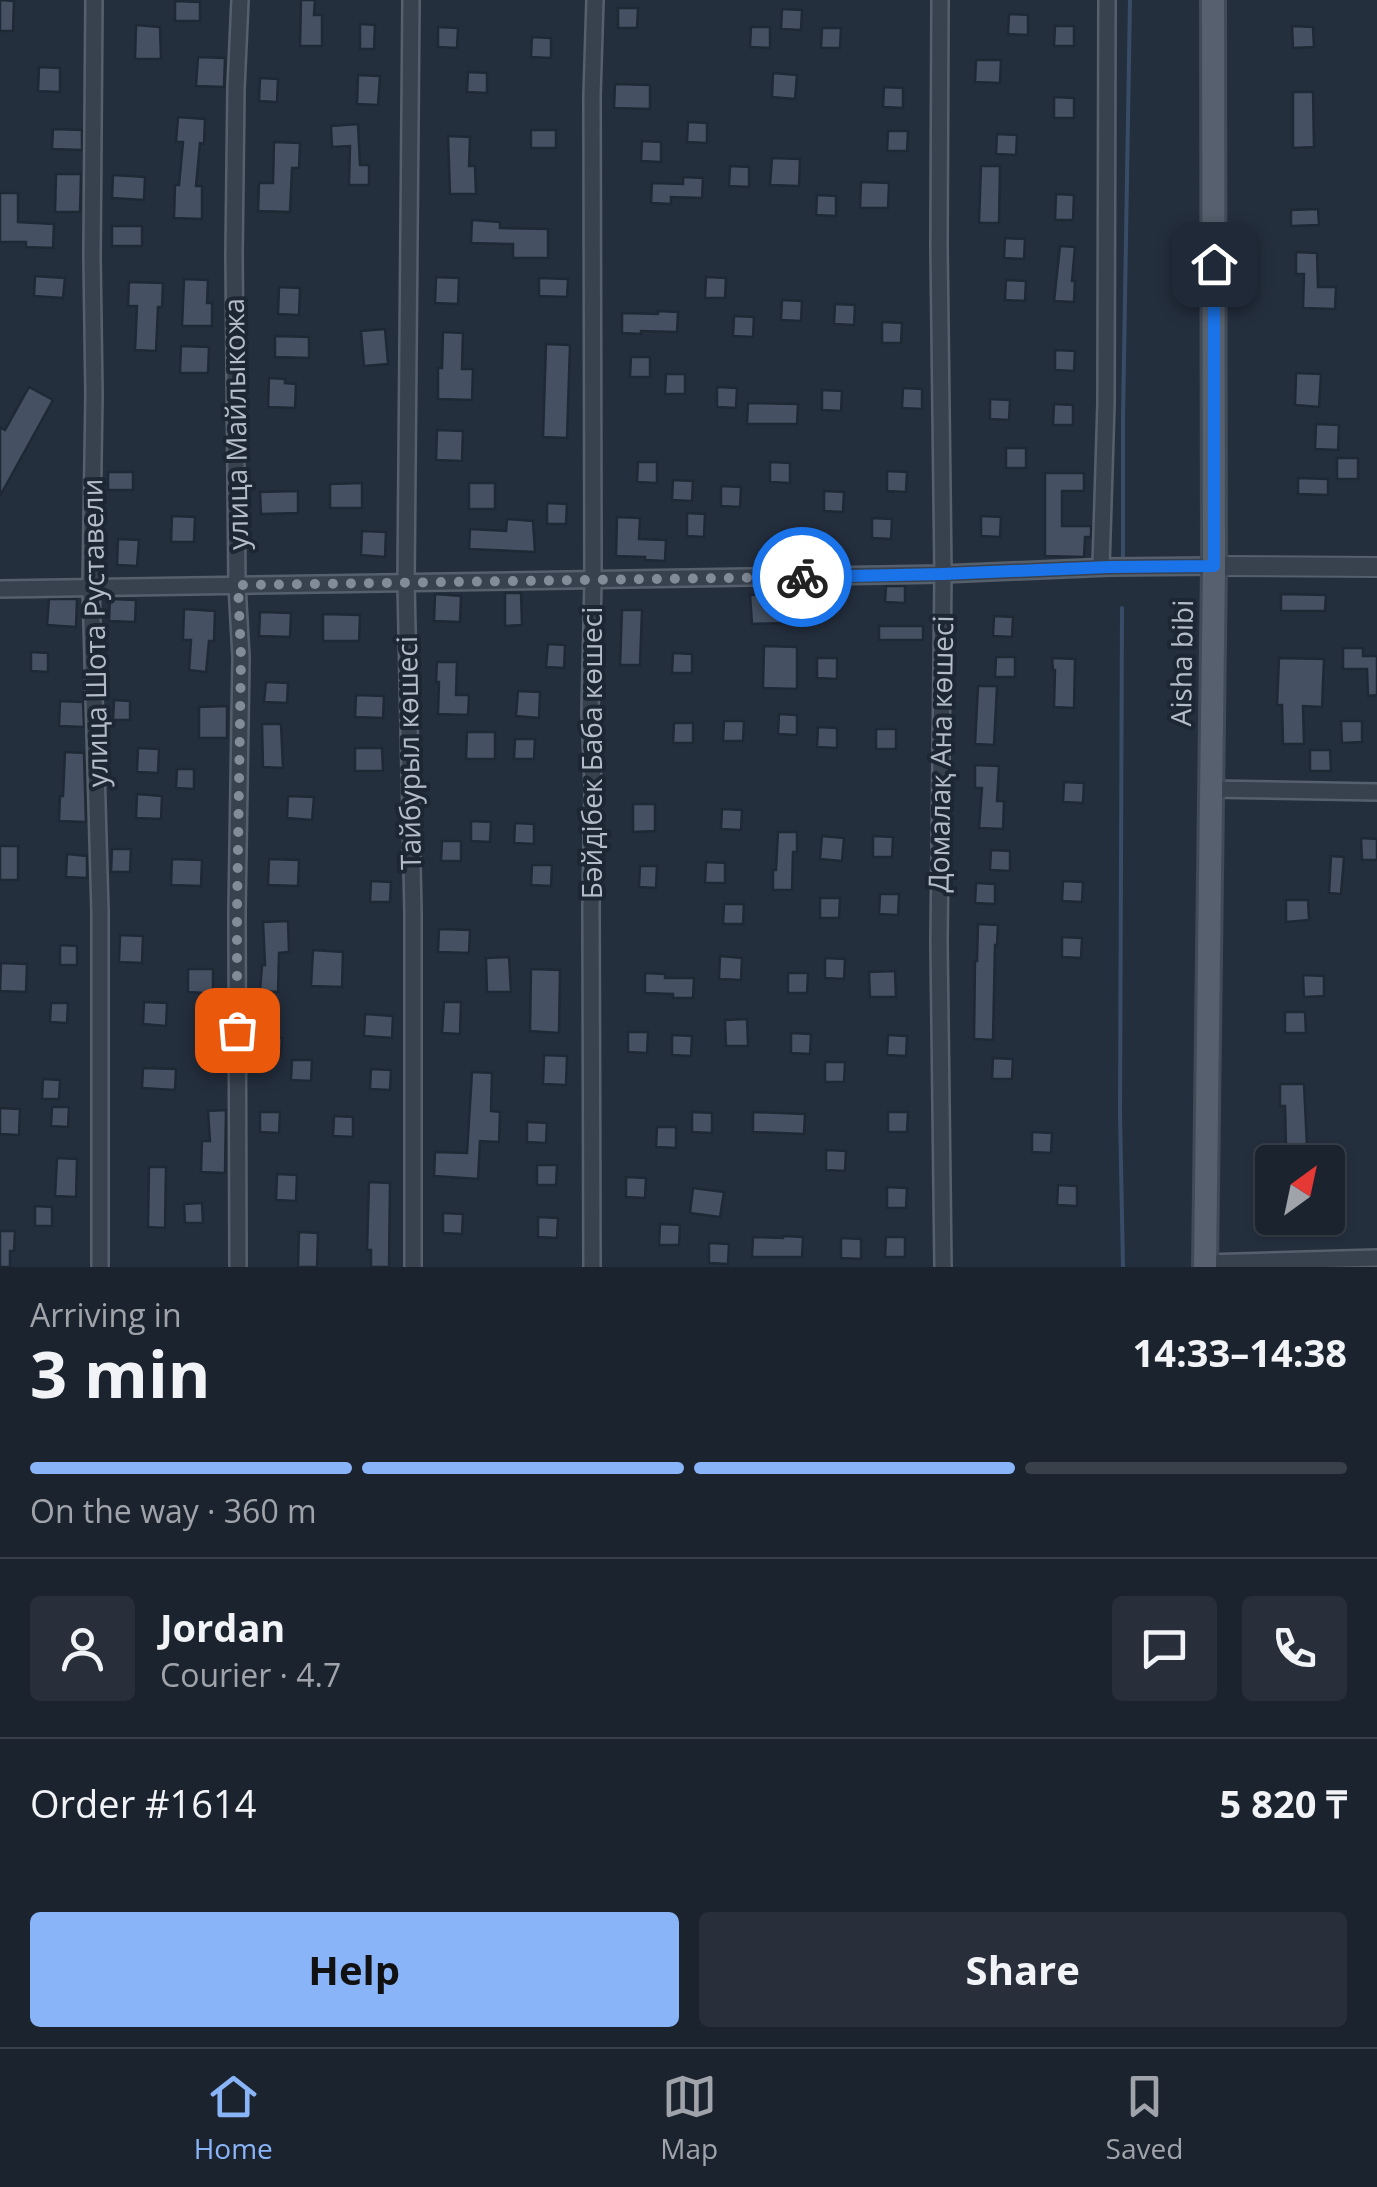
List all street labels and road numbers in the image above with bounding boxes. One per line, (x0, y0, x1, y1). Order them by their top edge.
street label: улица Майлыкожа (214, 298, 256, 550)
street label: улица Шота Руставели (72, 478, 116, 788)
street label: Aisha bibi (1161, 599, 1201, 727)
street label: Бәйдібек Баба көшесі (572, 607, 610, 899)
street label: Домалақ Ана көшесі (919, 615, 961, 893)
street label: Тайбурыл көшесі (387, 636, 429, 870)

